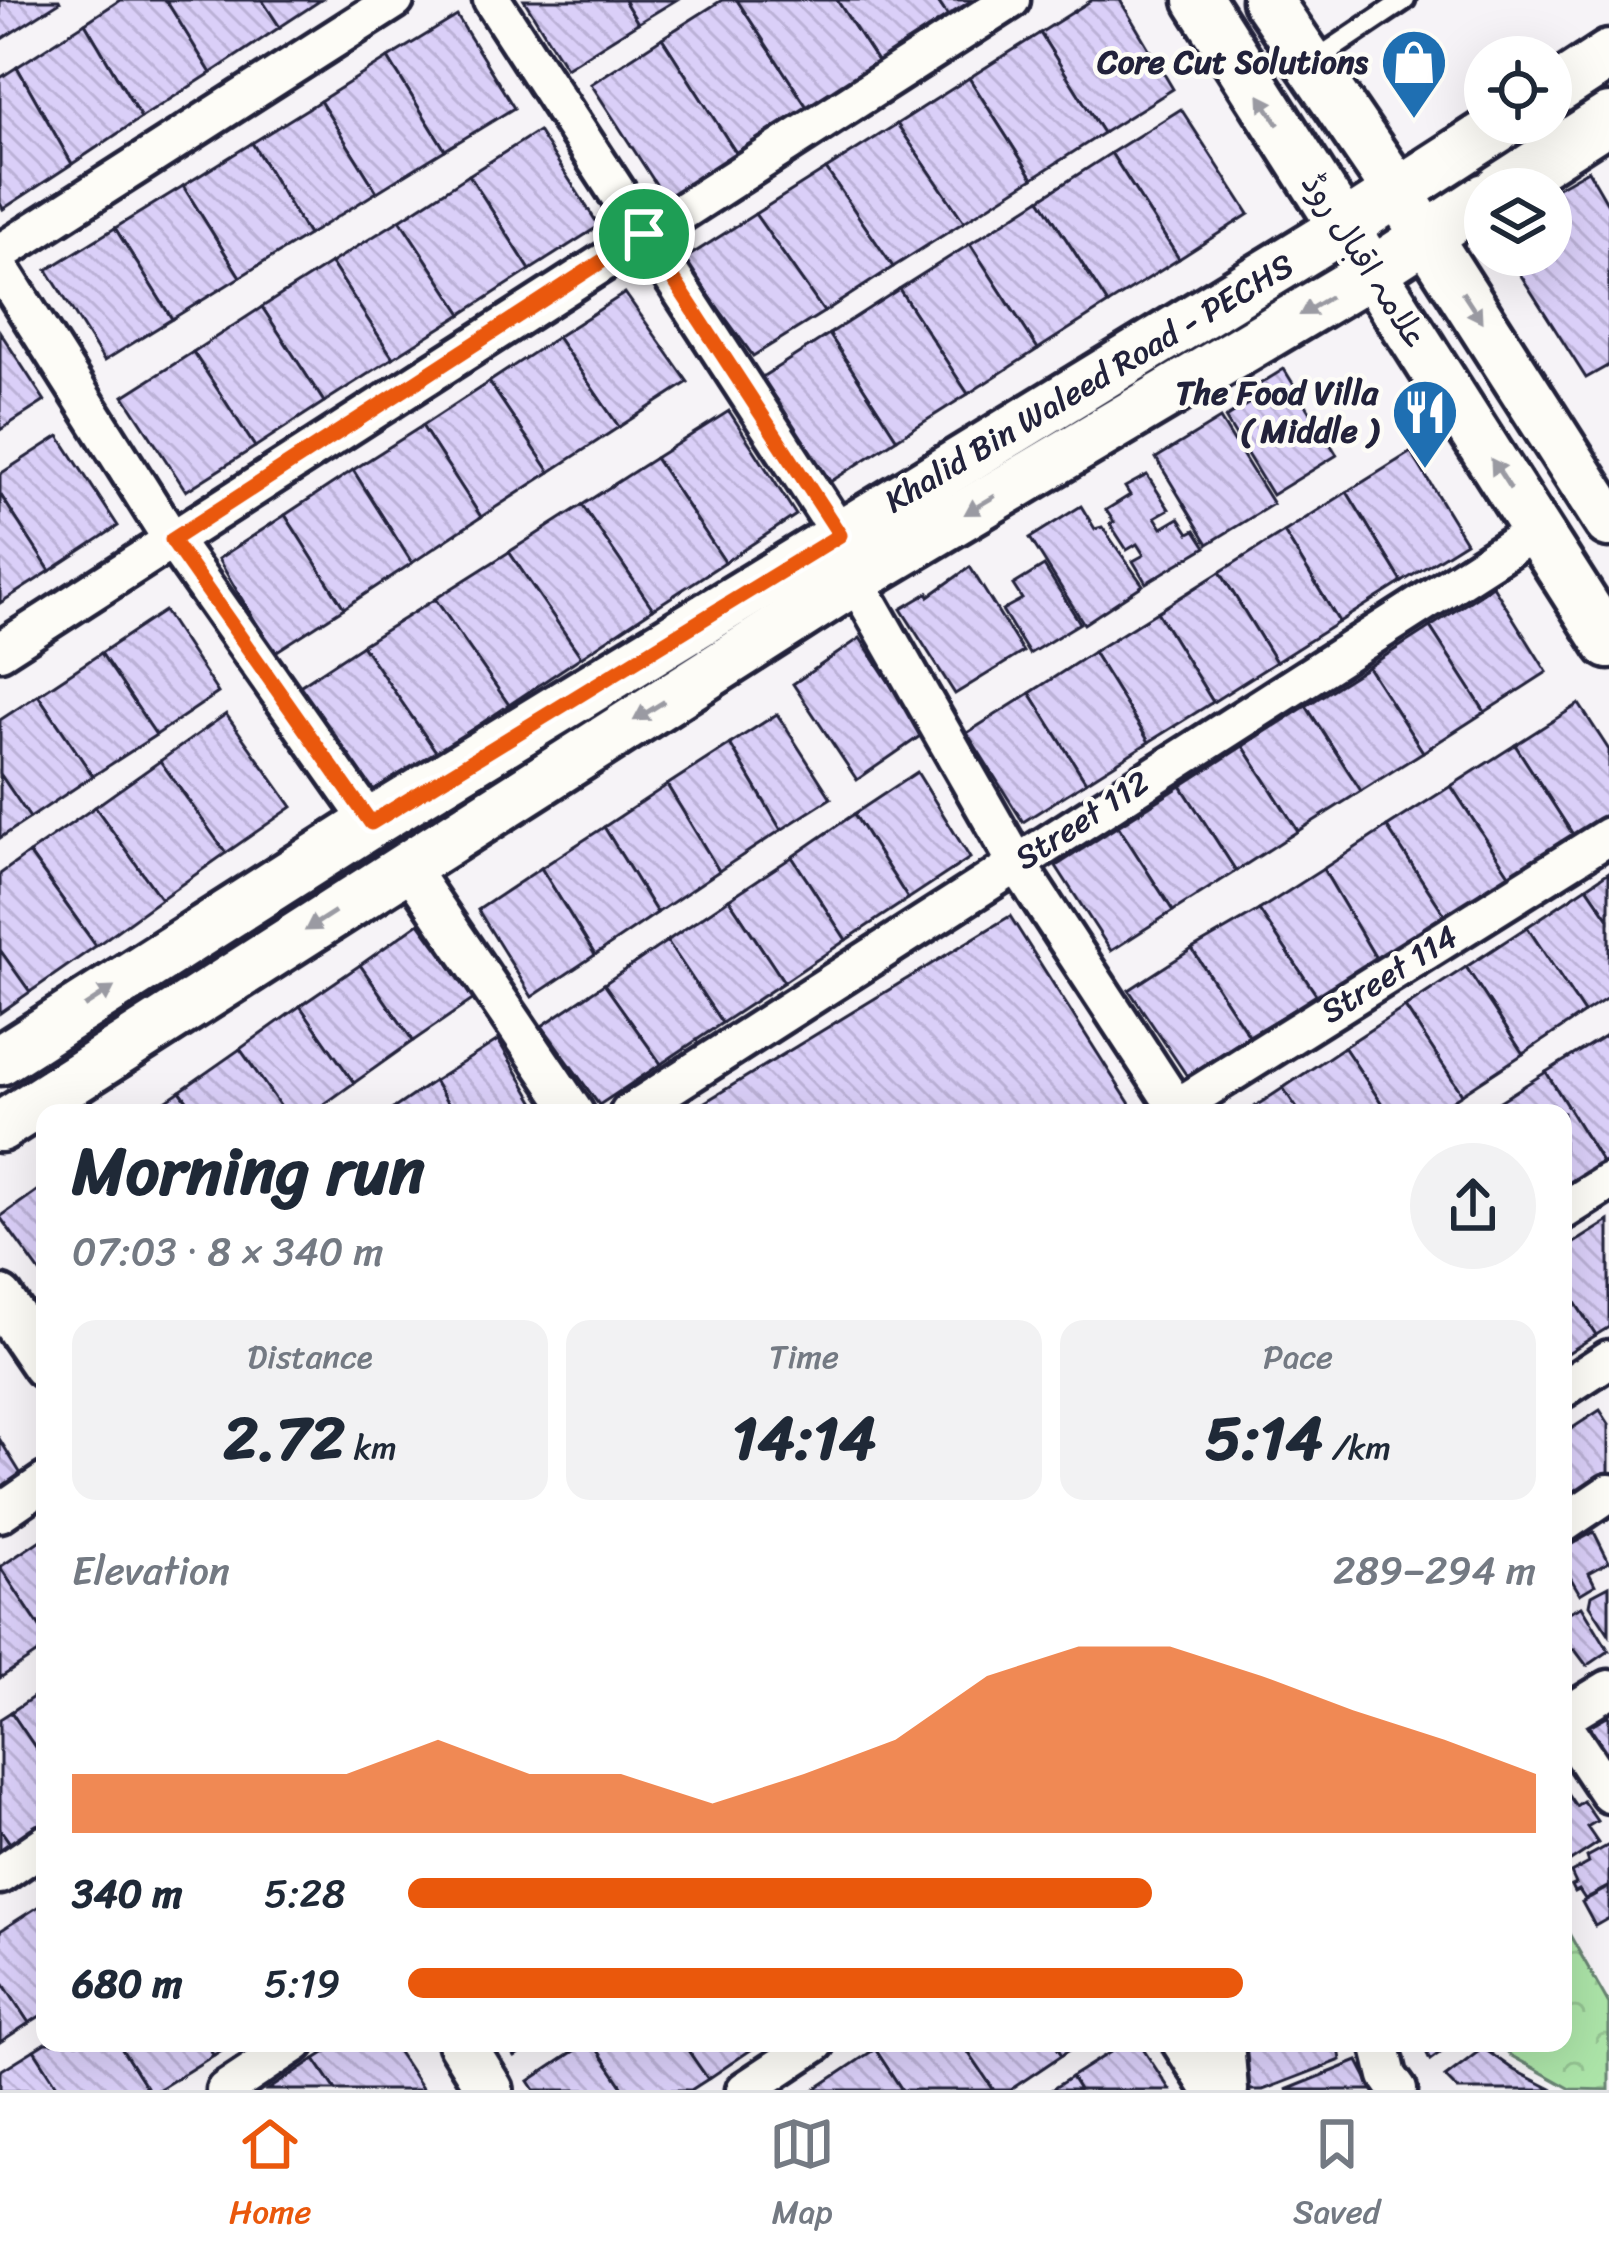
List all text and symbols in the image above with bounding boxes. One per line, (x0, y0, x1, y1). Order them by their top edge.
shop icon: Core Cut Solutions (1379, 27, 1449, 121)
place label: Core Cut Solutions (1096, 33, 1368, 91)
map controls (1464, 36, 1572, 276)
button: locate (1464, 36, 1572, 144)
one-way arrow (1259, 93, 1280, 127)
street label: علامہ اقبال روڈ (1285, 160, 1445, 362)
button: layers (1464, 168, 1572, 276)
pin (593, 183, 695, 285)
icon: arrive (611, 201, 677, 267)
street label: Khalid Bin Waleed Road - PECHS (873, 237, 1306, 529)
one-way arrow (1460, 290, 1482, 323)
one-way arrow (1298, 294, 1332, 315)
place label: The Food Villa ( Middle ) (1176, 364, 1380, 460)
restaurant icon: The Food Villa ( Middle ) (1390, 377, 1460, 471)
one-way arrow (1491, 458, 1513, 491)
one-way arrow (963, 494, 997, 515)
one-way arrow (633, 700, 665, 722)
street label: Street 112 (1003, 754, 1161, 886)
one-way arrow (304, 909, 337, 931)
street label: Street 114 (1309, 909, 1469, 1039)
one-way arrow (82, 986, 115, 1008)
text: Morning run (72, 1113, 425, 1230)
button: share (1410, 1143, 1536, 1269)
text: 07:03 · 8 × 340 m (72, 1217, 384, 1286)
text: Distance (247, 1328, 373, 1386)
text: Time (769, 1328, 839, 1386)
text: Pace (1263, 1328, 1333, 1386)
text: 2.72 (223, 1386, 345, 1492)
text: 14:14 (732, 1386, 876, 1492)
text: 5:14 (1205, 1386, 1323, 1492)
text: km (345, 1419, 397, 1477)
text: /km (1323, 1419, 1391, 1477)
text: Elevation (72, 1536, 230, 1605)
text: 289–294 m (1333, 1536, 1536, 1605)
text: 340 m (72, 1859, 183, 1928)
text: 5:28 (264, 1859, 346, 1928)
text: 680 m (72, 1949, 182, 2018)
text: 5:19 (264, 1949, 340, 2018)
tab: Home (229, 2111, 311, 2241)
tab: Map (769, 2111, 835, 2241)
tab: Saved (1293, 2111, 1380, 2241)

